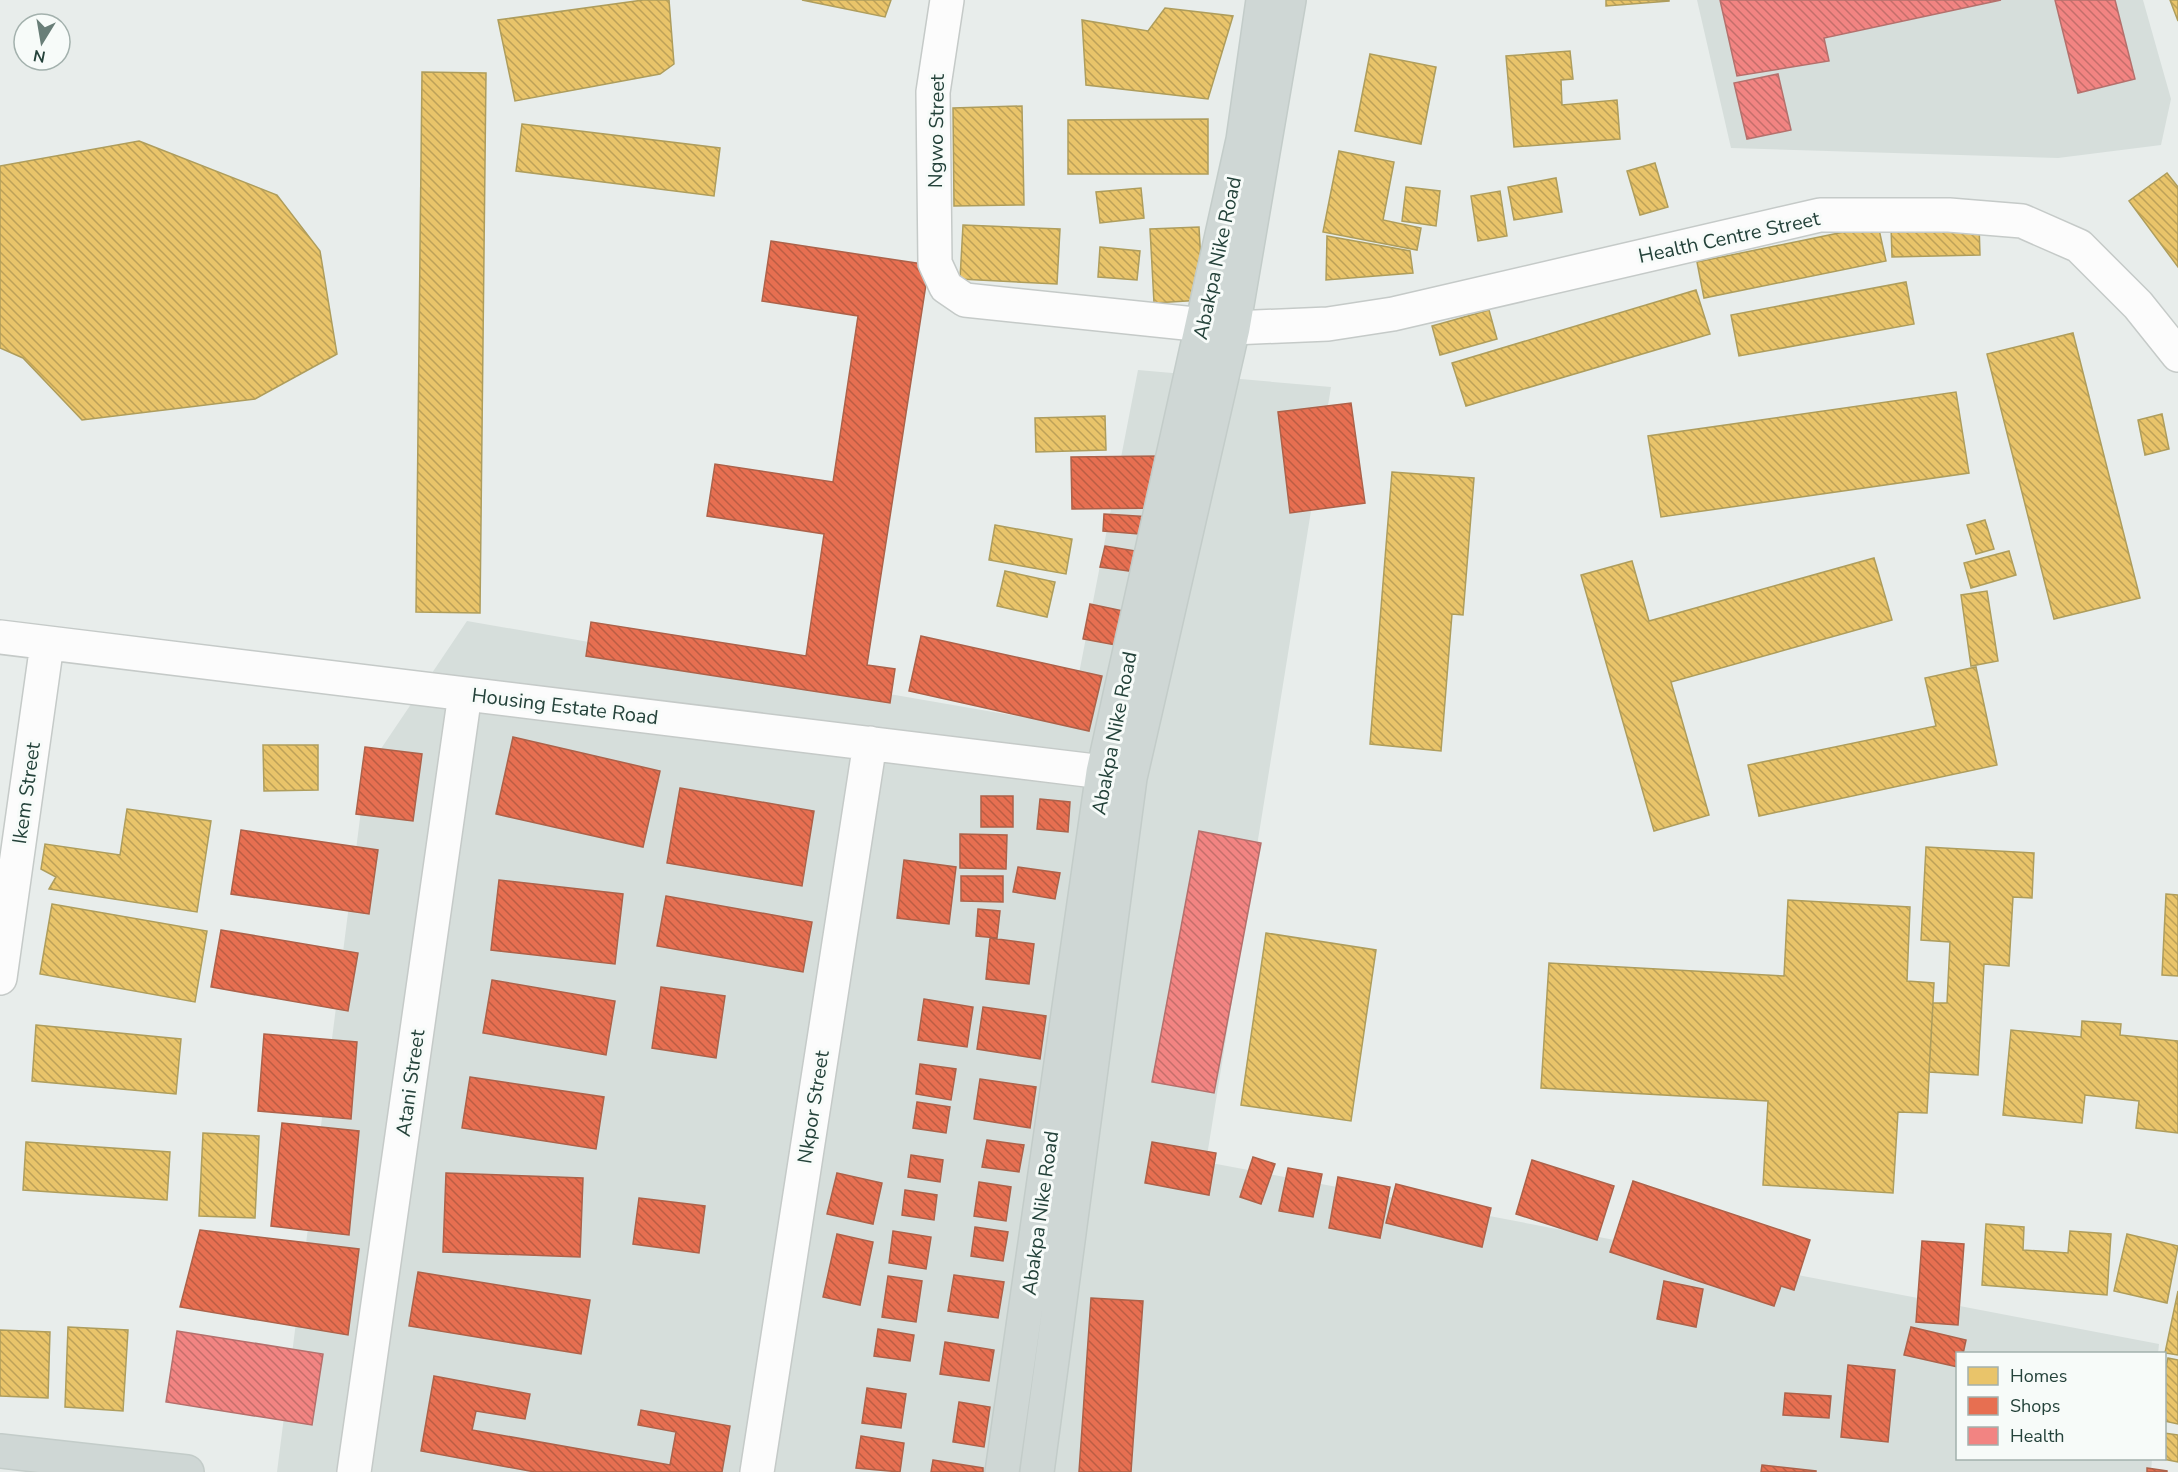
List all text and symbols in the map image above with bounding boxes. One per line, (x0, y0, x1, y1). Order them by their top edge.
north arrow (12, 12, 72, 72)
text: N (31, 44, 47, 68)
street label: Ngwo Street (922, 73, 951, 188)
street label: Abakpa Nike Road (1187, 174, 1248, 342)
street label: Health Centre Street (1636, 205, 1823, 270)
street label: Abakpa Nike Road (1085, 649, 1144, 817)
street label: Housing Estate Road (470, 682, 660, 731)
street label: Ikem Street (6, 740, 47, 846)
street label: Atani Street (390, 1027, 431, 1138)
street label: Nkpor Street (791, 1047, 836, 1166)
street label: Abakpa Nike Road (1016, 1129, 1065, 1297)
legend (1956, 1352, 2166, 1460)
text: Homes (2010, 1364, 2067, 1388)
text: Shops (2010, 1394, 2060, 1418)
text: Health (2010, 1424, 2065, 1448)

